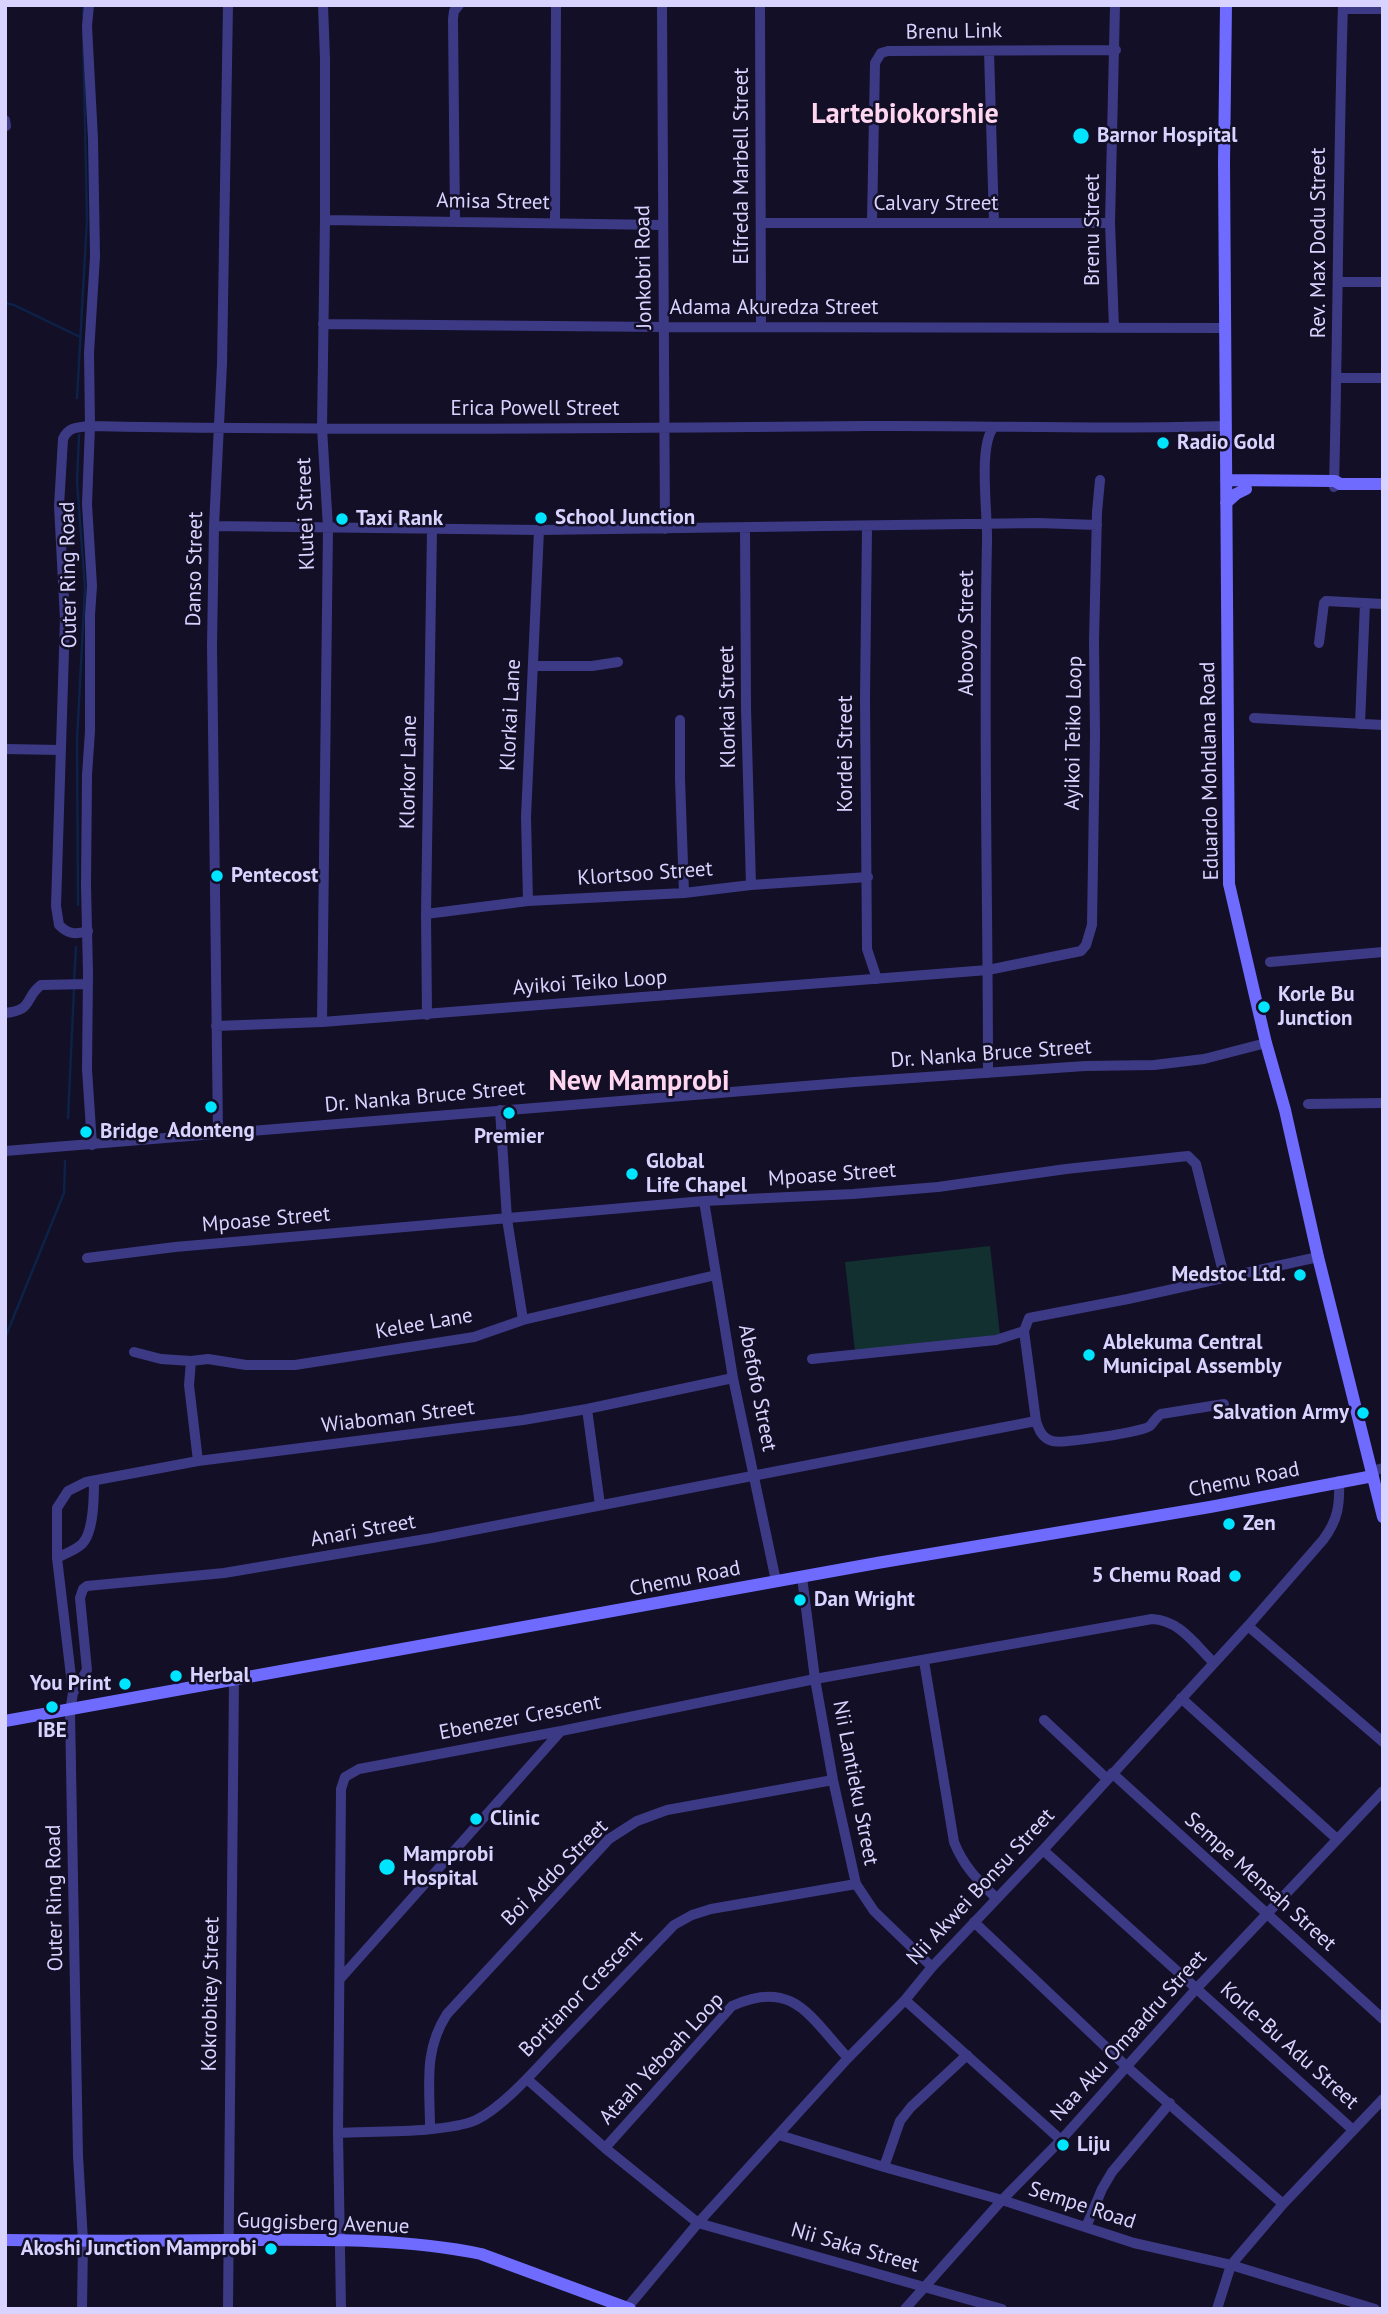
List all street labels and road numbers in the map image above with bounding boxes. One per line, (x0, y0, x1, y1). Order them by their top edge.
street label: Brenu Link (906, 19, 1002, 45)
street label: Elfreda Marbell Street (729, 68, 755, 264)
street label: Rev. Max Dodu Street (1306, 148, 1332, 338)
street label: Brenu Street (1080, 174, 1106, 286)
street label: Amisa Street (436, 188, 550, 216)
street label: Calvary Street (874, 191, 998, 217)
street label: Jonkobri Road (630, 205, 658, 329)
street label: Adama Akuredza Street (670, 295, 878, 321)
street label: Erica Powell Street (451, 396, 619, 422)
street label: Klutei Street (291, 457, 321, 571)
street label: Outer Ring Road (55, 501, 83, 649)
street label: Danso Street (181, 511, 209, 627)
street label: Abooyo Street (954, 570, 980, 696)
street label: Klorkai Street (714, 645, 742, 769)
street label: Ayikoi Teiko Loop (1060, 655, 1088, 811)
street label: Klorkai Lane (495, 658, 527, 772)
street label: Eduardo Mohdlana Road (1195, 661, 1225, 881)
street label: Kordei Street (833, 695, 859, 813)
street label: Klorkor Lane (395, 715, 423, 829)
street label: Klortsoo Street (576, 857, 714, 891)
street label: Ayikoi Teiko Loop (512, 965, 668, 1001)
street label: Dr. Nanka Bruce Street (890, 1034, 1092, 1074)
street label: Dr. Nanka Bruce Street (324, 1076, 526, 1118)
street label: Mpoase Street (767, 1158, 897, 1192)
street label: Mpoase Street (201, 1202, 331, 1238)
street label: Kelee Lane (373, 1303, 475, 1345)
street label: Abefofo Street (732, 1322, 782, 1454)
street label: Wiaboman Street (320, 1395, 476, 1439)
street label: Chemu Road (1186, 1457, 1302, 1503)
street label: Anari Street (309, 1509, 417, 1553)
street label: Chemu Road (627, 1556, 743, 1602)
street label: Ebenezer Crescent (437, 1690, 603, 1746)
street label: Nii Lantieku Street (827, 1698, 883, 1868)
street label: Nii Akwei Bonsu Street (902, 1803, 1060, 1971)
street label: Sempe Mensah Street (1179, 1807, 1341, 1957)
street label: Boi Addo Street (497, 1815, 613, 1931)
street label: Outer Ring Road (41, 1824, 69, 1972)
street label: Kokrobitey Street (197, 1916, 225, 2072)
street label: Bortianor Crescent (514, 1925, 648, 2063)
street label: Naa Aku Omaadru Street (1046, 1945, 1212, 2127)
street label: Korle-Bu Adu Street (1214, 1977, 1364, 2115)
street label: Ataah Yeboah Loop (594, 1988, 730, 2130)
street label: Sempe Road (1025, 2177, 1139, 2235)
street label: Guggisberg Avenue (236, 2208, 410, 2240)
street label: Nii Saka Street (788, 2218, 922, 2278)

